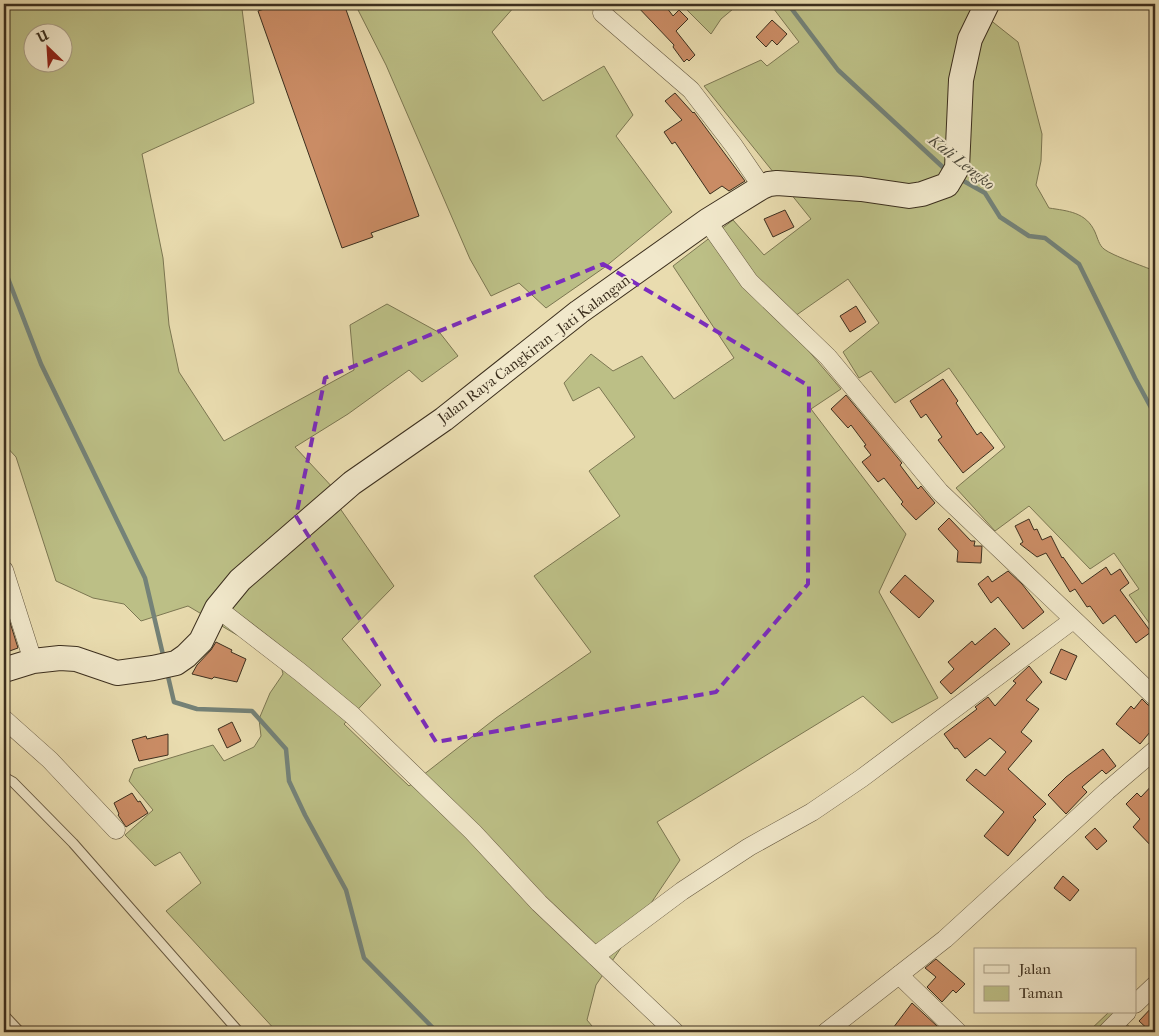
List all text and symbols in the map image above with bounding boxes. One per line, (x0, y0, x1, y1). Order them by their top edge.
north arrow (22, 22, 72, 72)
text: U (33, 27, 51, 47)
water label: Kali Lengko (924, 130, 999, 194)
street label: Jalan Raya Cangkiran - Jati Kalangan (434, 271, 634, 428)
legend (974, 948, 1136, 1014)
text: Jalan (1018, 960, 1051, 978)
text: Taman (1019, 984, 1063, 1002)

